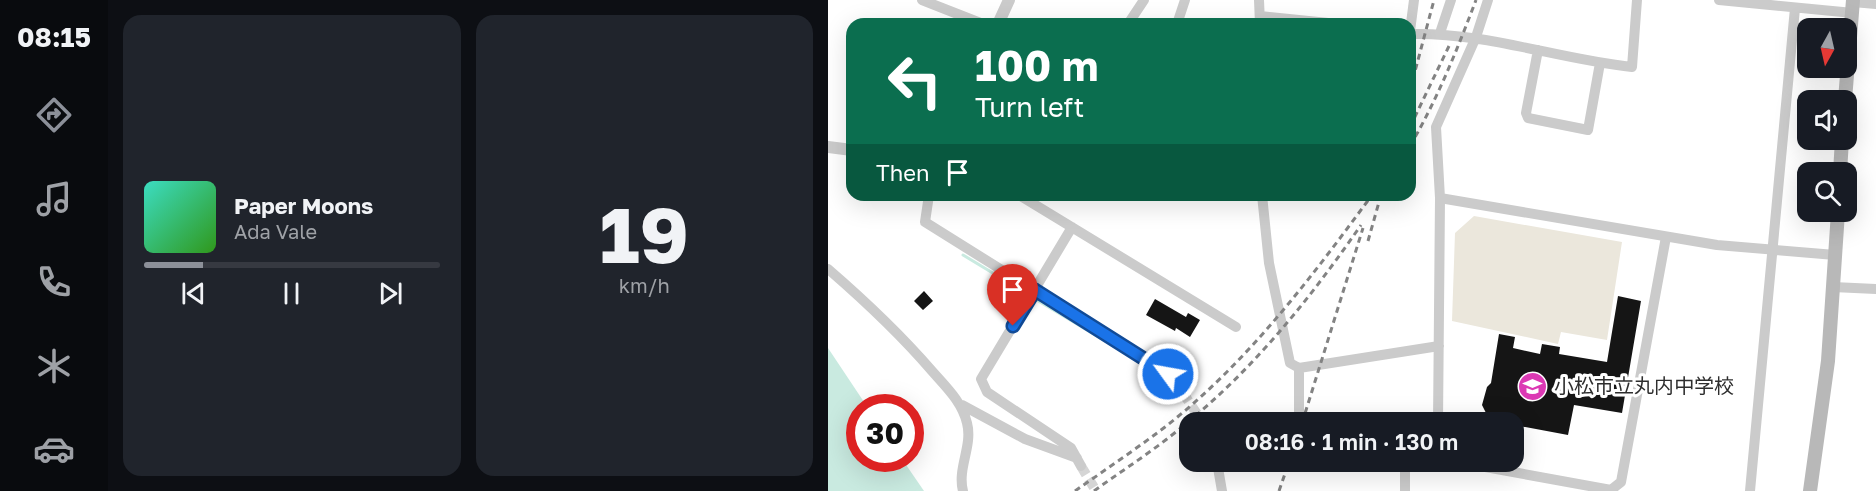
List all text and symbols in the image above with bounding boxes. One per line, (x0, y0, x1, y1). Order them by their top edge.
north arrow (1797, 18, 1857, 78)
map controls (1797, 18, 1857, 222)
text: 08:15 (17, 21, 91, 53)
text: 100 m (975, 40, 1098, 90)
icon: left (876, 42, 954, 120)
button: sound (1797, 90, 1857, 150)
text: Turn left (975, 91, 1084, 123)
icon: directions (33, 94, 75, 136)
icon: arrive (941, 156, 974, 189)
text: Then (876, 159, 929, 186)
button: search (1797, 162, 1857, 222)
icon: music (33, 178, 75, 220)
text: 19 (599, 187, 689, 280)
text: Paper Moons (234, 192, 373, 219)
text: Ada Vale (234, 219, 317, 243)
icon: phone (33, 261, 75, 303)
pin (987, 264, 1038, 326)
text: km/h (619, 273, 670, 297)
icon: arrive (996, 273, 1029, 306)
icon: previous (177, 277, 210, 310)
icon: pause (275, 277, 308, 310)
icon: next (374, 277, 407, 310)
position arrow (1136, 342, 1200, 406)
icon: climate (33, 345, 75, 387)
school or university icon: 小松市立丸内中学校 (1517, 370, 1549, 402)
place label: 小松市立丸内中学校 (1554, 373, 1734, 397)
speed limit sign: 30 (846, 394, 924, 472)
icon: car (33, 428, 75, 470)
text: 08:16 · 1 min · 130 m (1245, 428, 1458, 455)

